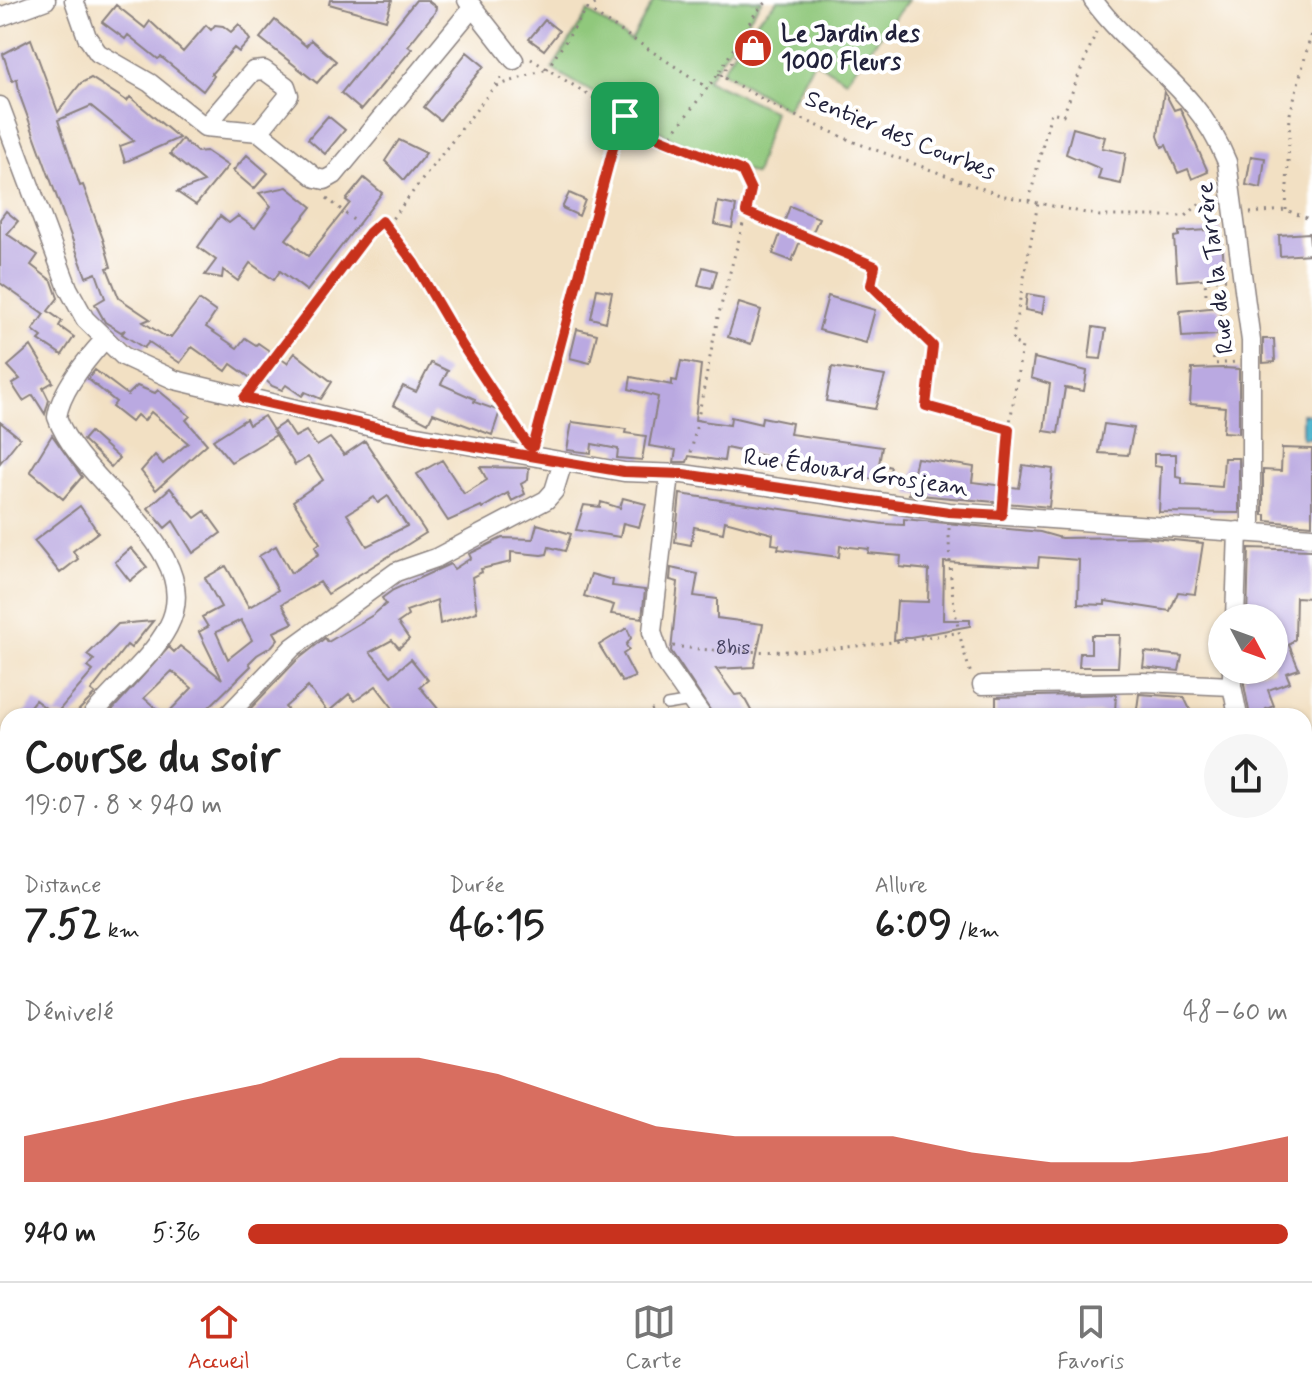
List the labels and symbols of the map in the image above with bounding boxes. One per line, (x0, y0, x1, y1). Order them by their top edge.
place label: Le Jardin des 1000 Fleurs (781, 19, 920, 78)
shop icon: Le Jardin des 1000 Fleurs (732, 27, 774, 69)
pin (591, 82, 659, 150)
street label: Sentier des Courbes (800, 84, 1000, 188)
street label: Rue de la Tarrère (1190, 180, 1242, 356)
street label: Rue Édouard Grosjean (742, 440, 971, 504)
north arrow (1208, 604, 1288, 684)
house number: 8bis (716, 635, 750, 662)

